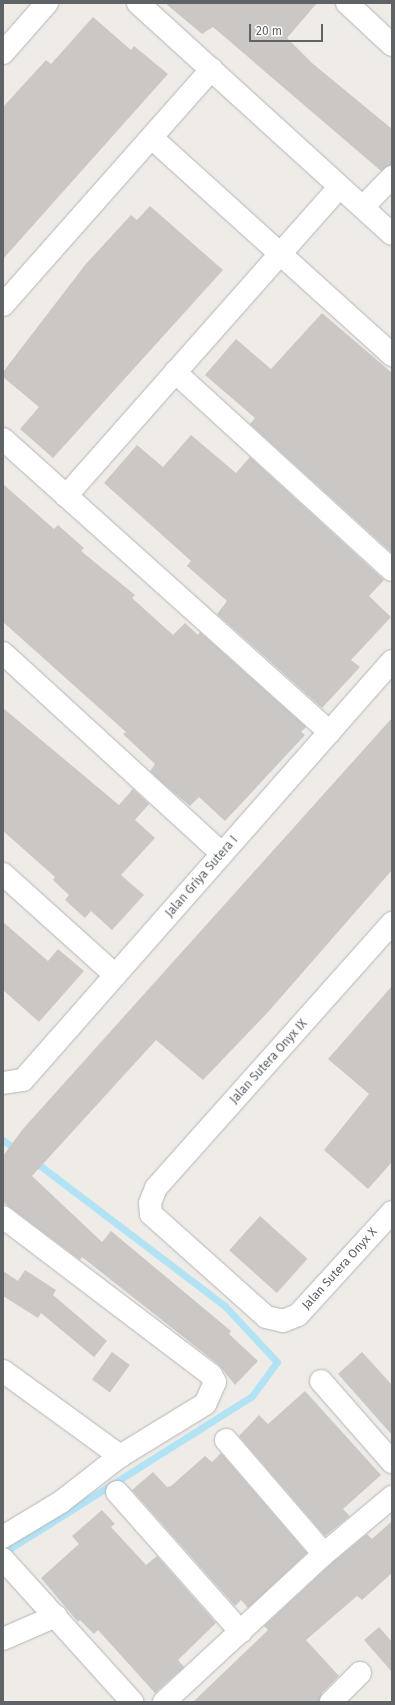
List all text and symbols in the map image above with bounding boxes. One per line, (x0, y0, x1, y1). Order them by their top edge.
scale bar (251, 16, 325, 42)
text: 20 m (256, 24, 282, 38)
street label: Jalan Griya Sutera I (163, 833, 241, 921)
street label: Jalan Sutera Onyx IX (227, 1017, 311, 1107)
street label: Jalan Sutera Onyx X (300, 1225, 380, 1313)

